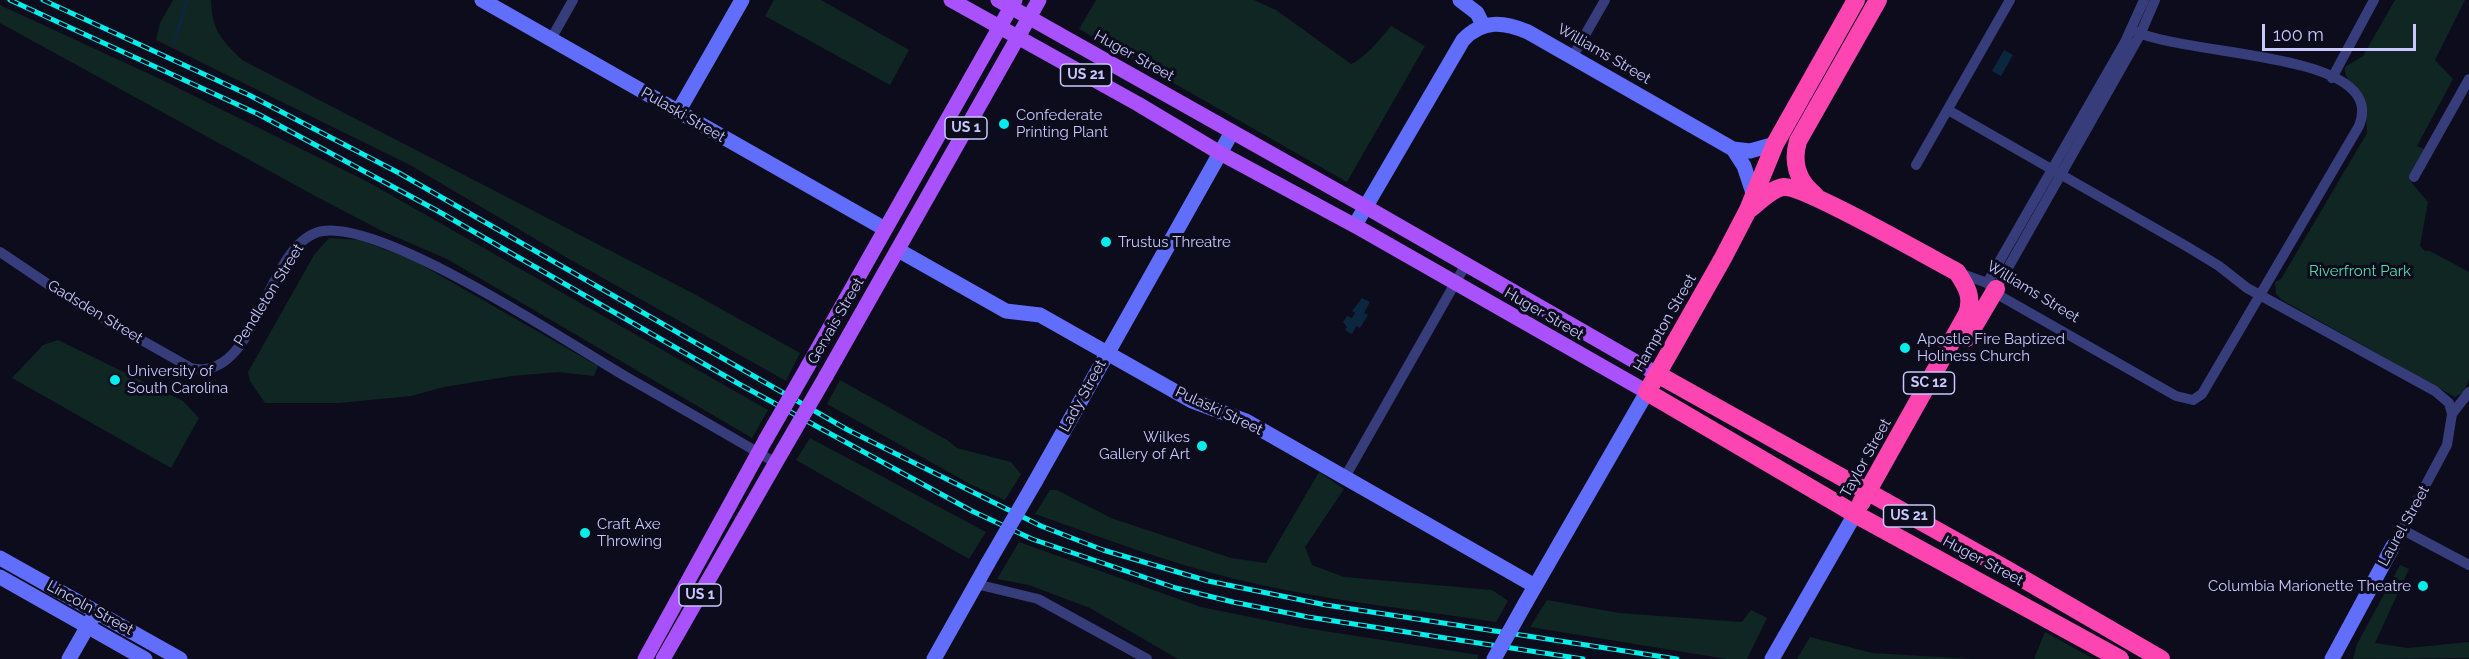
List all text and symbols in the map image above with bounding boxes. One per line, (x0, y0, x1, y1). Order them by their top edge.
scale bar (2265, 12, 2420, 50)
street label: Williams Street (1554, 20, 1654, 88)
text: 100 m (2273, 24, 2324, 45)
street label: Huger Street (1091, 27, 1177, 85)
road number: US 21 (1060, 64, 1112, 86)
street label: Pulaski Street (638, 84, 728, 146)
place label: Confederate Printing Plant (1016, 106, 1108, 141)
road number: US 1 (945, 117, 987, 139)
marker: Confederate Printing Plant (997, 117, 1011, 131)
place label: Trustus Threatre (1118, 233, 1231, 251)
marker: Trustus Threatre (1099, 235, 1113, 249)
street label: Pendleton Street (230, 241, 308, 349)
street label: Williams Street (1983, 257, 2083, 327)
park label: Riverfront Park (2309, 262, 2411, 280)
street label: Hampton Street (1630, 271, 1700, 375)
street label: Gervais Street (804, 275, 868, 367)
street label: Gadsden Street (44, 277, 146, 347)
street label: Huger Street (1501, 284, 1587, 344)
place label: Apostle Fire Baptized Holiness Church (1917, 330, 2065, 365)
marker: Apostle Fire Baptized Holiness Church (1898, 341, 1912, 355)
street label: Lady Street (1056, 357, 1110, 435)
place label: University of South Carolina (127, 362, 228, 397)
road number: SC 12 (1904, 372, 1954, 394)
marker: University of South Carolina (108, 373, 122, 387)
street label: Pulaski Street (1172, 383, 1266, 439)
street label: Taylor Street (1837, 415, 1895, 501)
place label: Wilkes Gallery of Art (1099, 428, 1190, 463)
marker: Wilkes Gallery of Art (1195, 439, 1209, 453)
street label: Laurel Street (2375, 483, 2433, 569)
road number: US 21 (1884, 505, 1934, 527)
place label: Craft Axe Throwing (597, 515, 662, 550)
marker: Craft Axe Throwing (578, 526, 592, 540)
street label: Huger Street (1940, 532, 2026, 590)
street label: Lincoln Street (44, 577, 136, 639)
place label: Columbia Marionette Theatre (2208, 577, 2411, 595)
marker: Columbia Marionette Theatre (2416, 579, 2430, 593)
road number: US 1 (679, 584, 721, 606)

